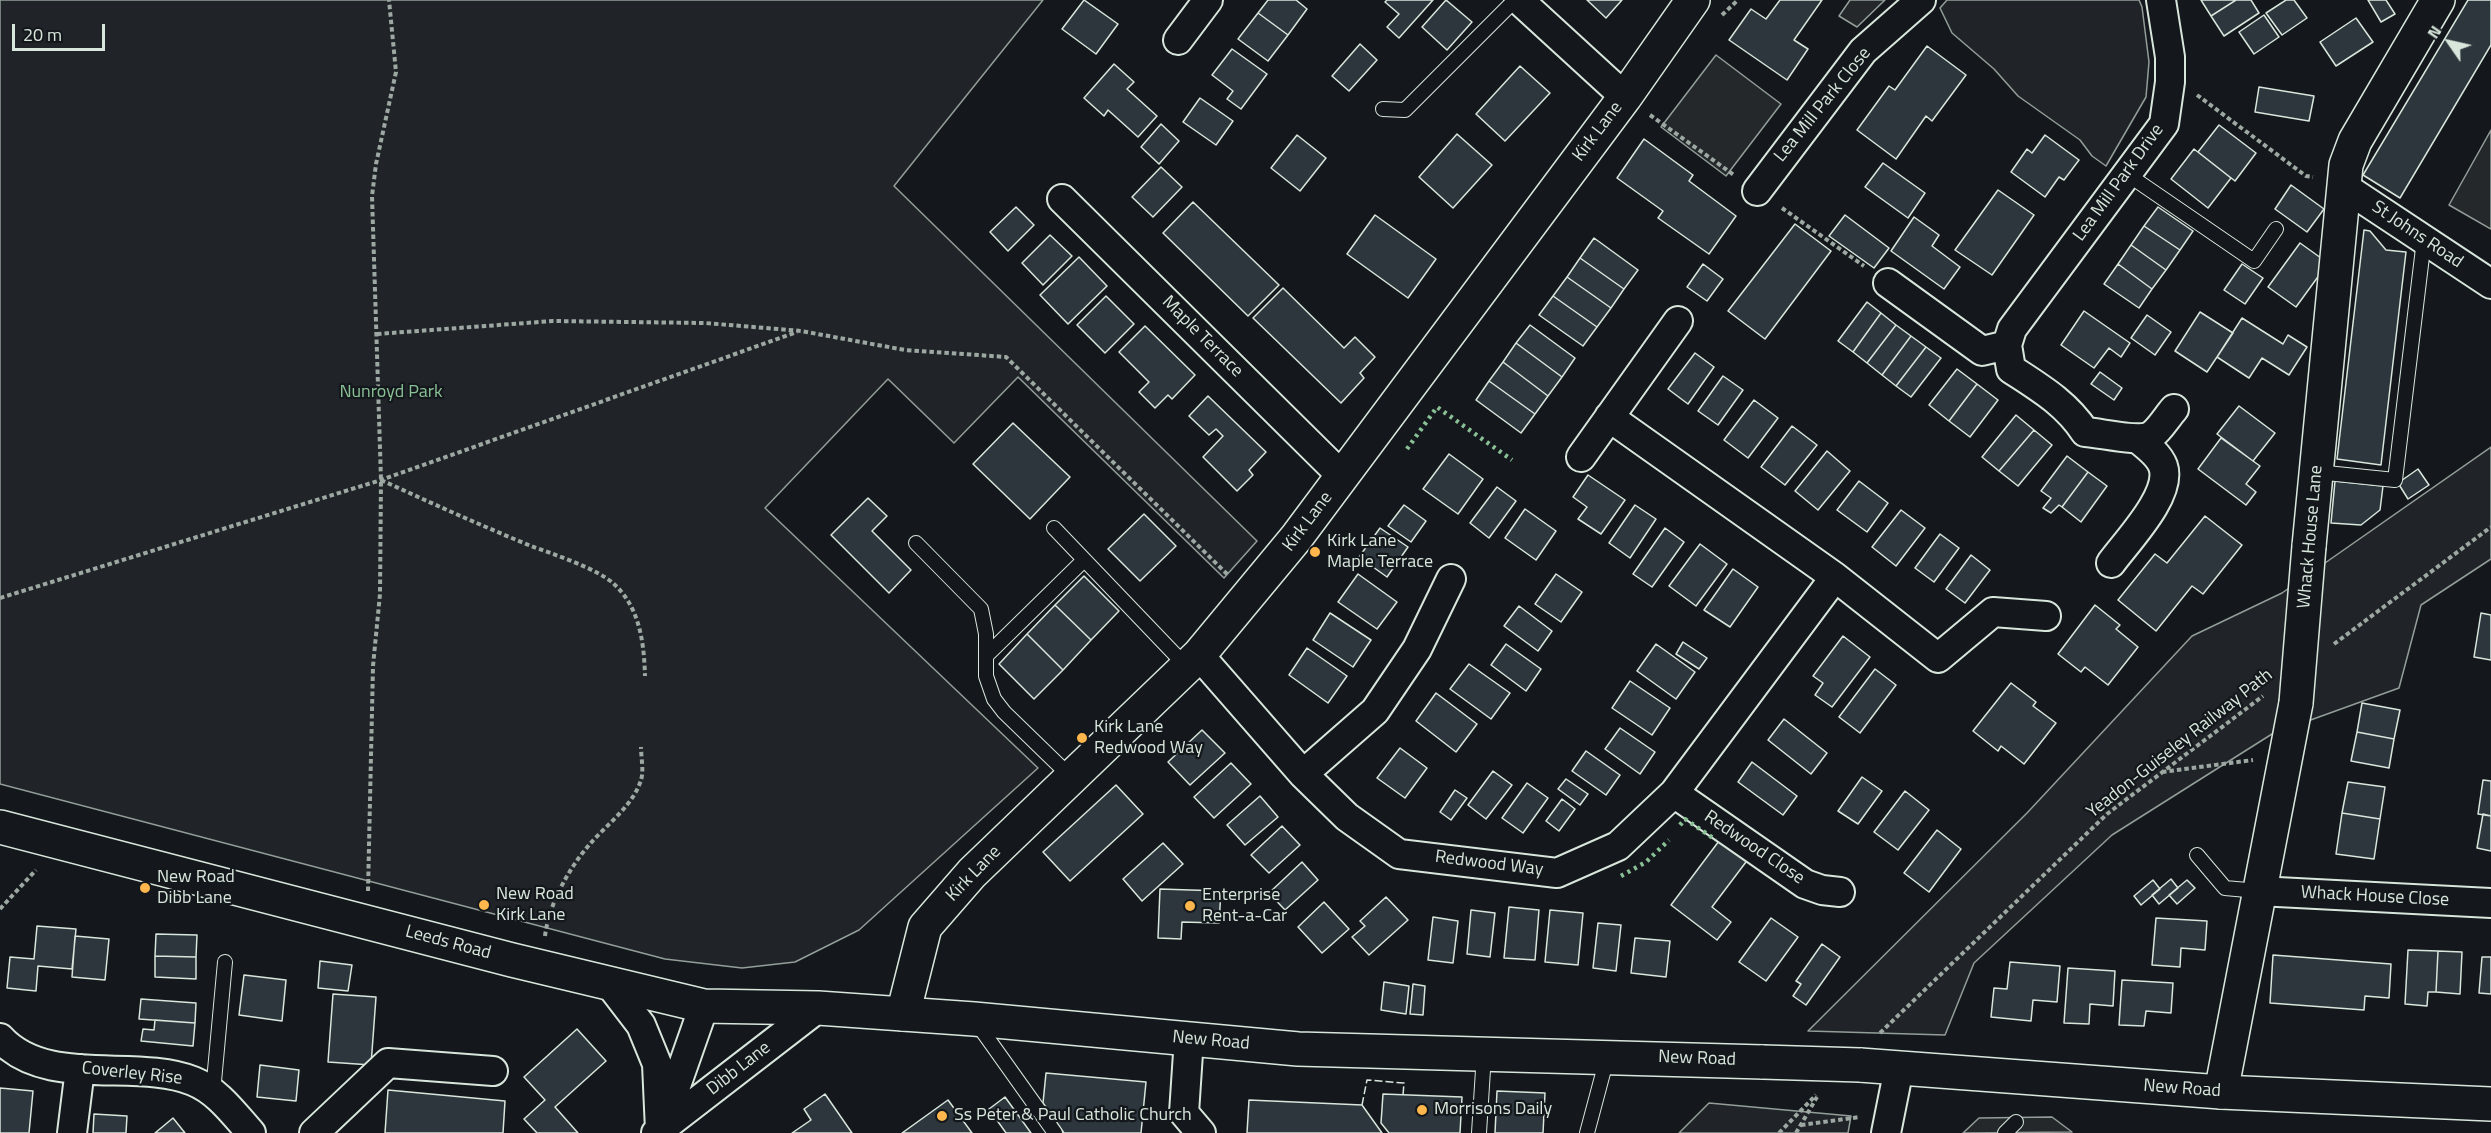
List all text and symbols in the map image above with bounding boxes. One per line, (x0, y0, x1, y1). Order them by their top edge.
scale bar (15, 12, 108, 50)
north arrow (2419, 12, 2479, 72)
text: 20 m (23, 21, 62, 48)
text: N (2421, 21, 2447, 43)
street label: Lea Mill Park Close (1770, 43, 1876, 167)
street label: Kirk Lane (1568, 98, 1628, 166)
street label: Lea Mill Park Drive (2069, 120, 2169, 246)
street label: St Johns Road (2367, 197, 2467, 273)
street label: Maple Terrace (1157, 292, 1247, 382)
park label: Nunroyd Park (339, 382, 443, 404)
street label: Whack House Lane (2294, 464, 2328, 610)
street label: Kirk Lane (1278, 488, 1338, 556)
place label: Kirk Lane Maple Terrace (1327, 531, 1433, 574)
marker: Kirk Lane Maple Terrace (1308, 545, 1322, 559)
street label: Yeadon-Guiseley Railway Path (2083, 665, 2277, 823)
place label: Kirk Lane Redwood Way (1094, 717, 1203, 760)
marker: Kirk Lane Redwood Way (1075, 731, 1089, 745)
street label: Redwood Close (1700, 806, 1808, 890)
street label: Kirk Lane (942, 842, 1006, 906)
street label: Redwood Way (1434, 847, 1544, 881)
place label: New Road Dibb Lane (157, 867, 235, 910)
marker: New Road Dibb Lane (138, 881, 152, 895)
street label: Whack House Close (2300, 882, 2450, 912)
place label: New Road Kirk Lane (496, 884, 574, 926)
place label: Enterprise Rent-a-Car (1202, 885, 1287, 928)
marker: New Road Kirk Lane (477, 898, 491, 912)
marker: Enterprise Rent-a-Car (1183, 899, 1197, 913)
street label: Leeds Road (403, 921, 493, 965)
street label: New Road (1171, 1027, 1251, 1055)
street label: Dibb Lane (703, 1037, 775, 1101)
street label: New Road (1658, 1047, 1736, 1071)
street label: Coverley Rise (81, 1058, 183, 1090)
street label: New Road (2142, 1076, 2222, 1102)
place label: Morrisons Daily (1434, 1099, 1552, 1121)
marker: Morrisons Daily (1415, 1103, 1429, 1117)
place label: Ss Peter & Paul Catholic Church (954, 1105, 1192, 1127)
marker: Ss Peter & Paul Catholic Church (935, 1109, 949, 1123)

